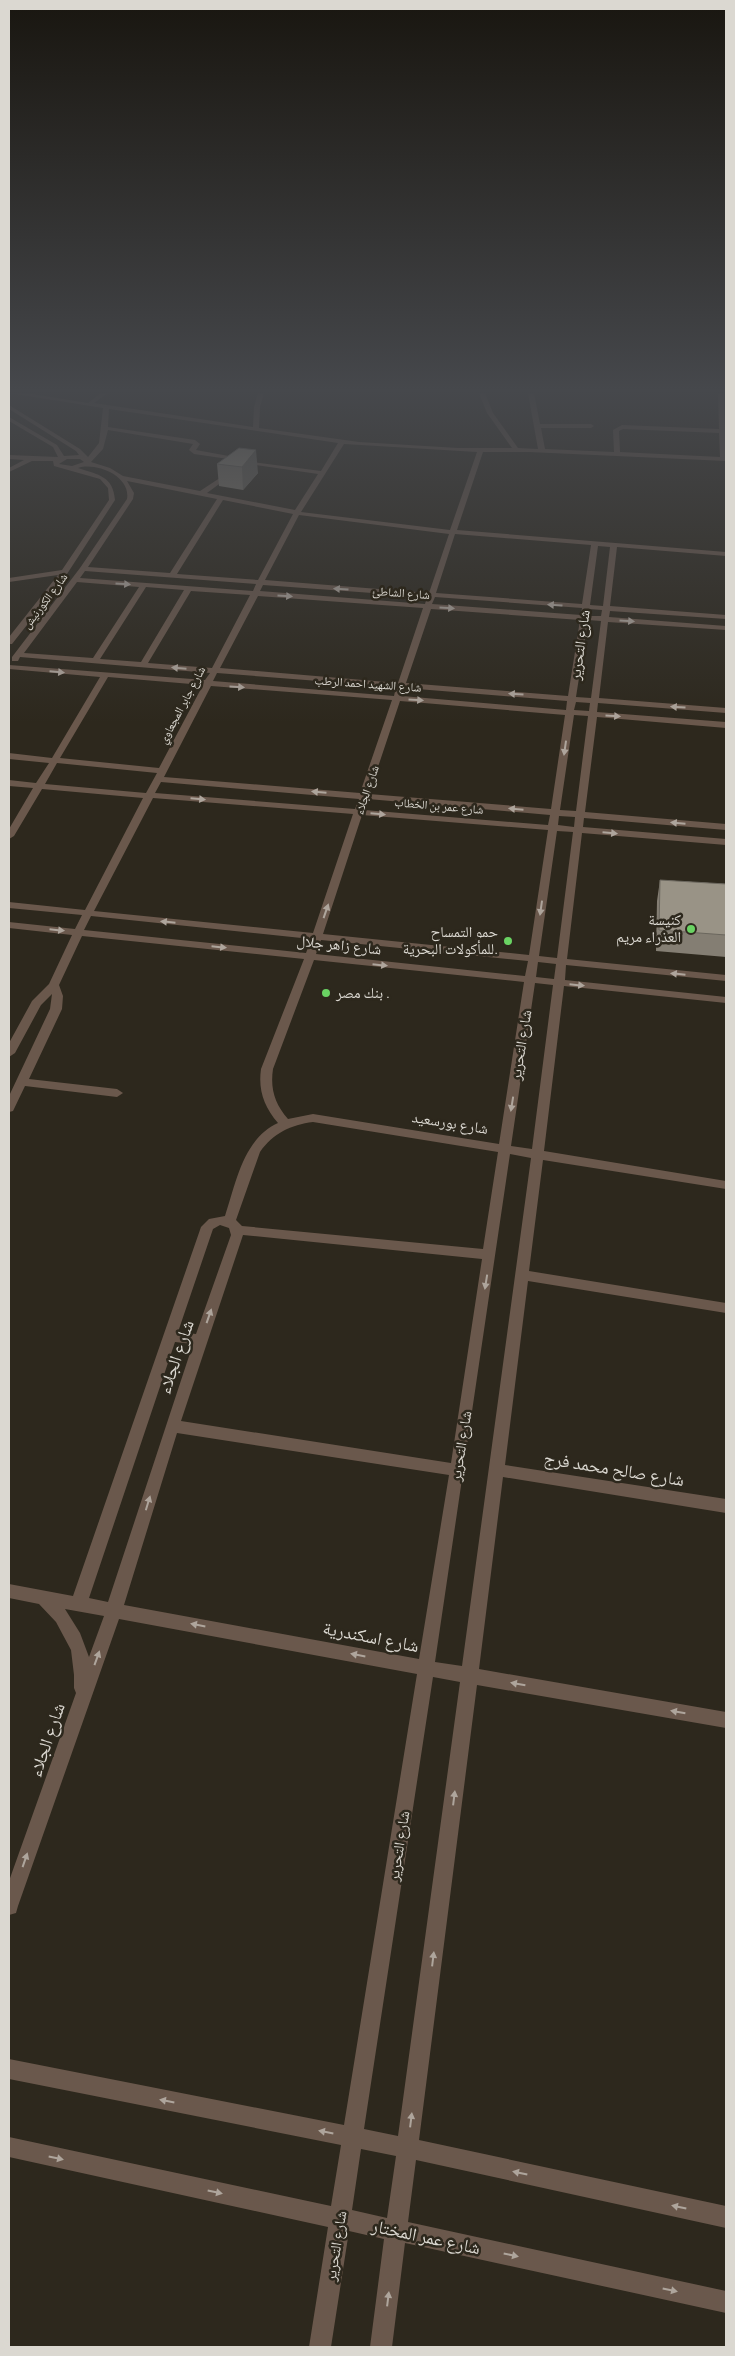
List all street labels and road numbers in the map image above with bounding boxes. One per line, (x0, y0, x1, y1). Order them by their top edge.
street label: شارع الكورنيش (18, 569, 71, 632)
street label: شارع الشاطئ (372, 582, 431, 603)
street label: شارع التحرير (564, 608, 595, 682)
street label: شارع جابر المجعاوي (154, 663, 211, 748)
street label: شارع الشهيد احمد الرطب (314, 671, 422, 696)
street label: شارع الجلاء (350, 763, 383, 817)
street label: شارع عمر بن الخطاب (394, 793, 484, 818)
street label: شارع زاهر جلال (296, 930, 383, 959)
street label: شارع التحرير (504, 1008, 536, 1083)
street label: شارع بورسعيد (410, 1106, 490, 1139)
street label: شارع الجلاء (151, 1316, 199, 1397)
street label: شارع التحرير (444, 1409, 476, 1484)
street label: شارع صالح محمد فرج (542, 1445, 686, 1492)
street label: شارع اسكندرية (321, 1615, 421, 1657)
street label: شارع الجلاء (22, 1699, 70, 1780)
street label: شارع التحرير (382, 1809, 414, 1884)
street label: شارع التحرير (319, 2209, 351, 2284)
street label: شارع عمر المختار (369, 2213, 483, 2259)

